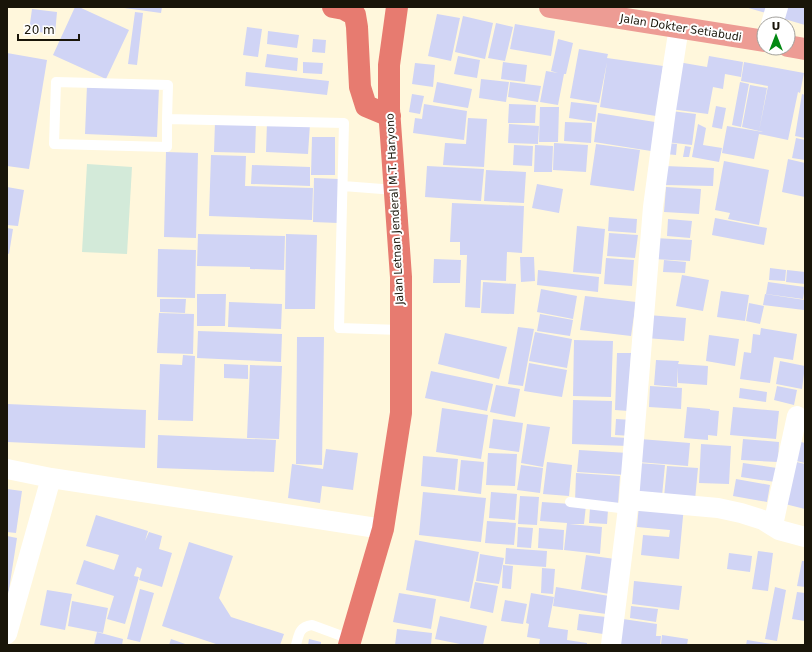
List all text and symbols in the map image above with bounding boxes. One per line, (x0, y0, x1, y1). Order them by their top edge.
street label: Jalan Dokter Setiabudi (618, 12, 743, 44)
scale bar (18, 16, 79, 42)
north arrow (756, 16, 796, 56)
text: U (772, 20, 780, 33)
text: 20 m (24, 23, 55, 37)
street label: Jalan Letnan Jenderal M.T. Haryono (383, 113, 407, 306)

